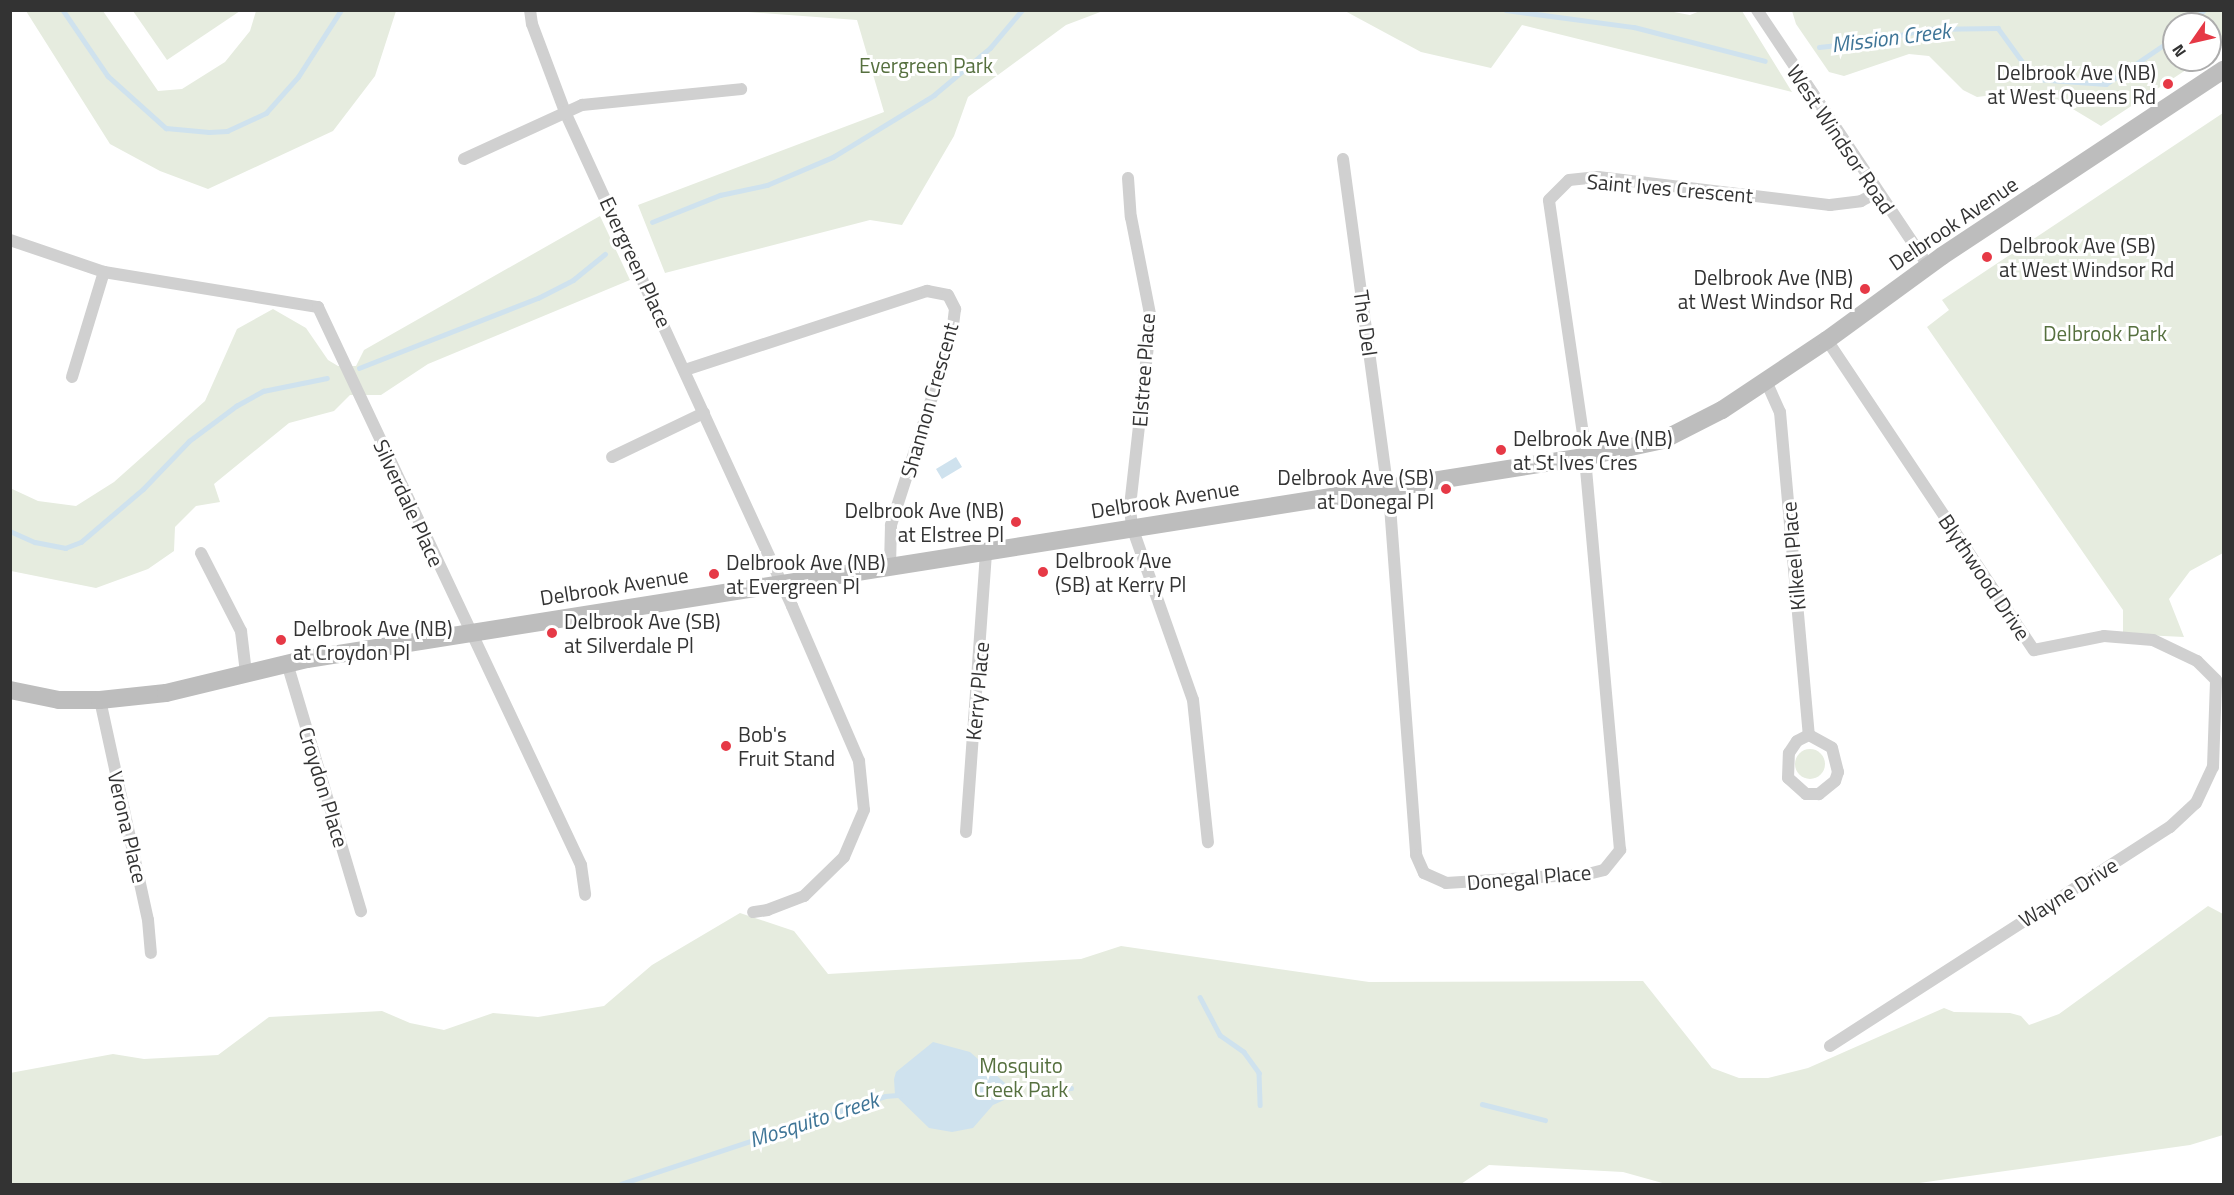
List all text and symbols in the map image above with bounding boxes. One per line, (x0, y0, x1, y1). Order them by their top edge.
north arrow (2162, 12, 2222, 72)
water label: Mission Creek (1830, 18, 1952, 58)
text: N (2166, 40, 2192, 62)
park label: Evergreen Park (859, 52, 993, 78)
place label: Delbrook Ave (NB) at West Queens Rd (1987, 59, 2156, 109)
street label: West Windsor Road (1782, 60, 1900, 218)
marker: Delbrook Ave (NB) at West Queens Rd (2161, 77, 2175, 91)
street label: Saint Ives Crescent (1586, 168, 1754, 208)
street label: Delbrook Avenue (1884, 171, 2022, 275)
street label: Evergreen Place (595, 193, 677, 331)
place label: Delbrook Ave (SB) at West Windsor Rd (1999, 232, 2174, 282)
marker: Delbrook Ave (SB) at West Windsor Rd (1980, 250, 1994, 264)
place label: Delbrook Ave (NB) at West Windsor Rd (1678, 264, 1853, 314)
marker: Delbrook Ave (NB) at West Windsor Rd (1858, 282, 1872, 296)
street label: The Del (1349, 288, 1383, 358)
street label: Elstree Place (1126, 312, 1160, 428)
street label: Shannon Crescent (895, 320, 963, 480)
park label: Delbrook Park (2043, 320, 2167, 346)
place label: Delbrook Ave (NB) at St Ives Cres (1513, 425, 1672, 475)
street label: Silverdale Place (369, 435, 449, 571)
marker: Delbrook Ave (NB) at St Ives Cres (1494, 443, 1508, 457)
place label: Delbrook Ave (SB) at Donegal Pl (1277, 464, 1434, 514)
street label: Delbrook Avenue (1089, 475, 1241, 523)
marker: Delbrook Ave (SB) at Donegal Pl (1439, 482, 1453, 496)
place label: Delbrook Ave (NB) at Elstree Pl (845, 497, 1004, 547)
street label: Kilkeel Place (1776, 500, 1810, 612)
street label: Blythwood Drive (1934, 509, 2036, 645)
marker: Delbrook Ave (NB) at Elstree Pl (1009, 515, 1023, 529)
place label: Delbrook Ave (SB) at Kerry Pl (1055, 547, 1186, 597)
place label: Delbrook Ave (NB) at Evergreen Pl (726, 549, 885, 599)
street label: Delbrook Avenue (538, 562, 690, 610)
marker: Delbrook Ave (SB) at Kerry Pl (1036, 565, 1050, 579)
marker: Delbrook Ave (NB) at Evergreen Pl (707, 567, 721, 581)
place label: Delbrook Ave (SB) at Silverdale Pl (564, 608, 721, 658)
place label: Delbrook Ave (NB) at Croydon Pl (293, 615, 452, 665)
marker: Delbrook Ave (SB) at Silverdale Pl (545, 626, 559, 640)
marker: Delbrook Ave (NB) at Croydon Pl (274, 633, 288, 647)
street label: Kerry Place (960, 641, 994, 741)
place label: Bob's Fruit Stand (738, 721, 835, 771)
street label: Croydon Place (294, 724, 354, 850)
marker: Bob's Fruit Stand (719, 739, 733, 753)
street label: Verona Place (103, 769, 153, 885)
street label: Wayne Drive (2014, 852, 2122, 932)
street label: Donegal Place (1466, 859, 1592, 895)
park label: Mosquito Creek Park (974, 1052, 1068, 1102)
water label: Mosquito Creek (746, 1087, 882, 1153)

